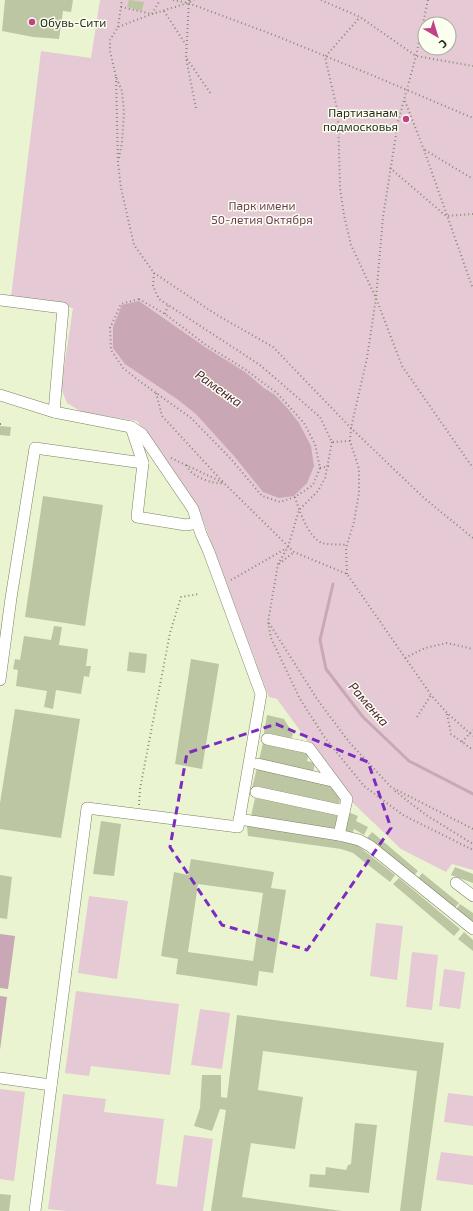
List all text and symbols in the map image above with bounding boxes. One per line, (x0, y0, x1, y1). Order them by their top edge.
place label: Обувь-Сити (40, 15, 106, 30)
north arrow (417, 16, 457, 56)
marker: Обувь-Сити (27, 17, 37, 27)
text: С (436, 37, 450, 52)
place label: Партизанам подмосковья (323, 105, 398, 133)
marker: Партизанам подмосковья (401, 114, 411, 124)
park label: Парк имени 50-летия Октября (211, 198, 313, 226)
water label: Раменка (192, 366, 246, 410)
water label: Раменка (345, 679, 393, 729)

